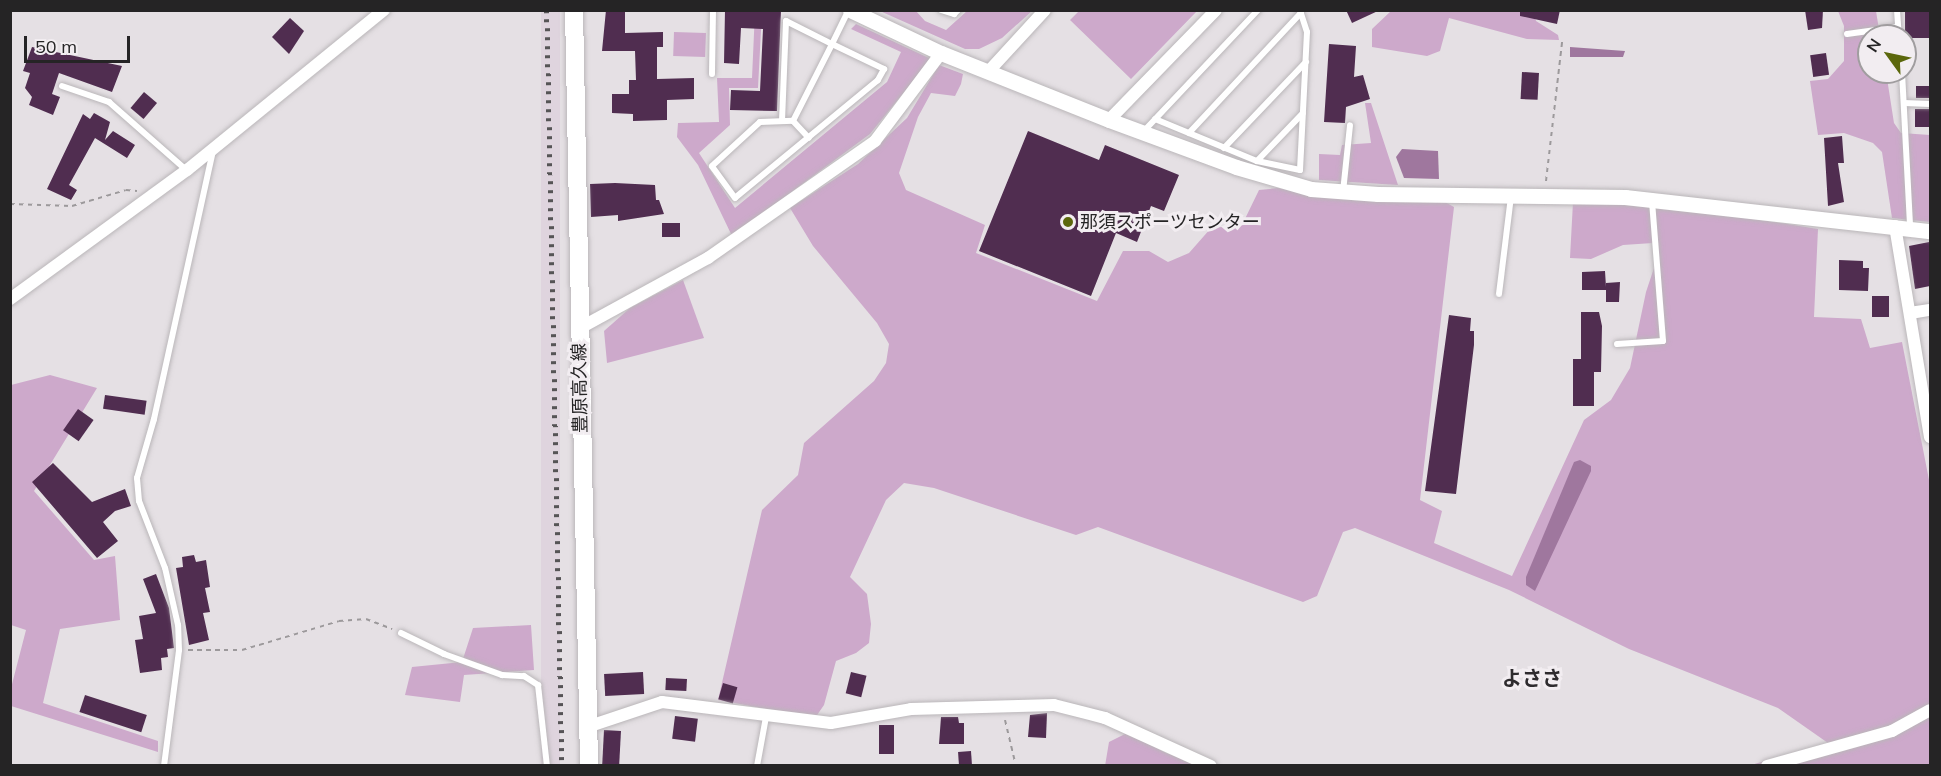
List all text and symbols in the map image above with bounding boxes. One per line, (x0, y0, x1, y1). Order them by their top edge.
scale bar (27, 24, 134, 62)
north arrow (1857, 24, 1917, 84)
text: 50 m (35, 35, 77, 58)
text: N (1862, 35, 1885, 56)
place label: 那須スポーツセンター (1080, 211, 1260, 233)
marker: 那須スポーツセンター (1061, 215, 1075, 229)
street label: 豊原高久線 (568, 343, 592, 433)
district label: よささ (1502, 665, 1562, 689)

